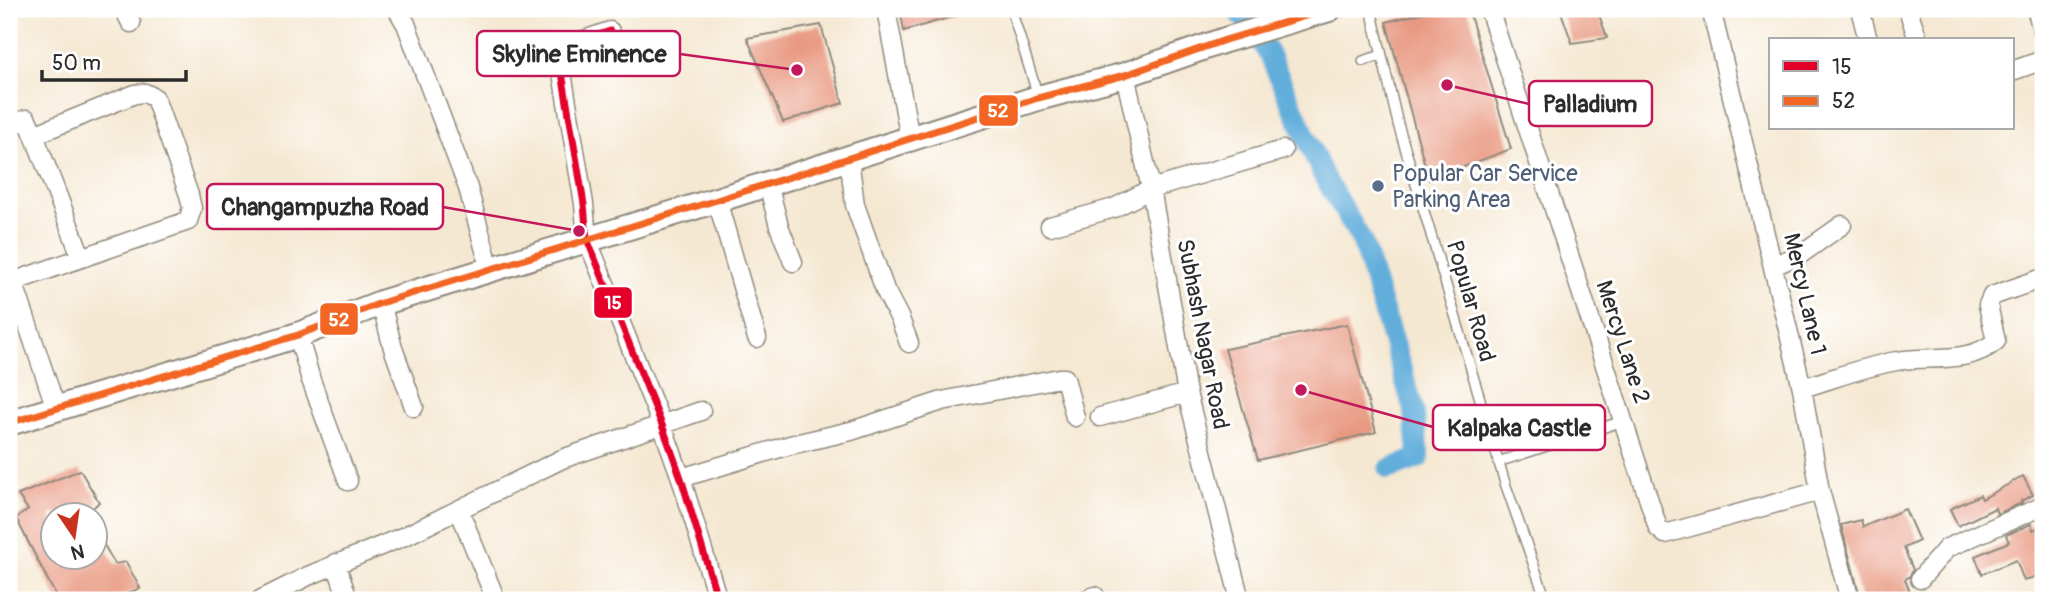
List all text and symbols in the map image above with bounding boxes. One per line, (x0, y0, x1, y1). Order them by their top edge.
callout: Skyline Eminence (477, 31, 680, 76)
scale bar (42, 38, 186, 82)
legend (1769, 38, 2014, 130)
text: Skyline Eminence (492, 40, 668, 69)
text: 50 m (52, 50, 101, 77)
text: 15 (1832, 54, 1852, 81)
callout: Palladium (1529, 81, 1652, 126)
text: 52 (1832, 88, 1855, 115)
text: Palladium (1543, 90, 1637, 119)
line badge: 52 (978, 94, 1019, 127)
text: 52 (988, 99, 1009, 123)
place label: Popular Car Service Parking Area (1392, 159, 1578, 214)
marker: Popular Car Service Parking Area (1370, 178, 1386, 194)
callout: Changampuzha Road (207, 184, 443, 229)
text: Changampuzha Road (221, 193, 429, 222)
street label: Mercy Lane 1 (1777, 230, 1833, 358)
street label: Subhash Nagar Road (1170, 236, 1236, 432)
street label: Popular Road (1440, 237, 1502, 365)
street label: Mercy Lane 2 (1589, 277, 1657, 407)
line badge: 15 (593, 286, 633, 319)
text: 15 (604, 291, 622, 315)
line badge: 52 (319, 302, 359, 336)
text: 52 (329, 308, 350, 332)
callout: Kalpaka Castle (1433, 405, 1605, 450)
text: Kalpaka Castle (1447, 414, 1592, 443)
north arrow (38, 500, 108, 570)
text: N (68, 538, 87, 565)

